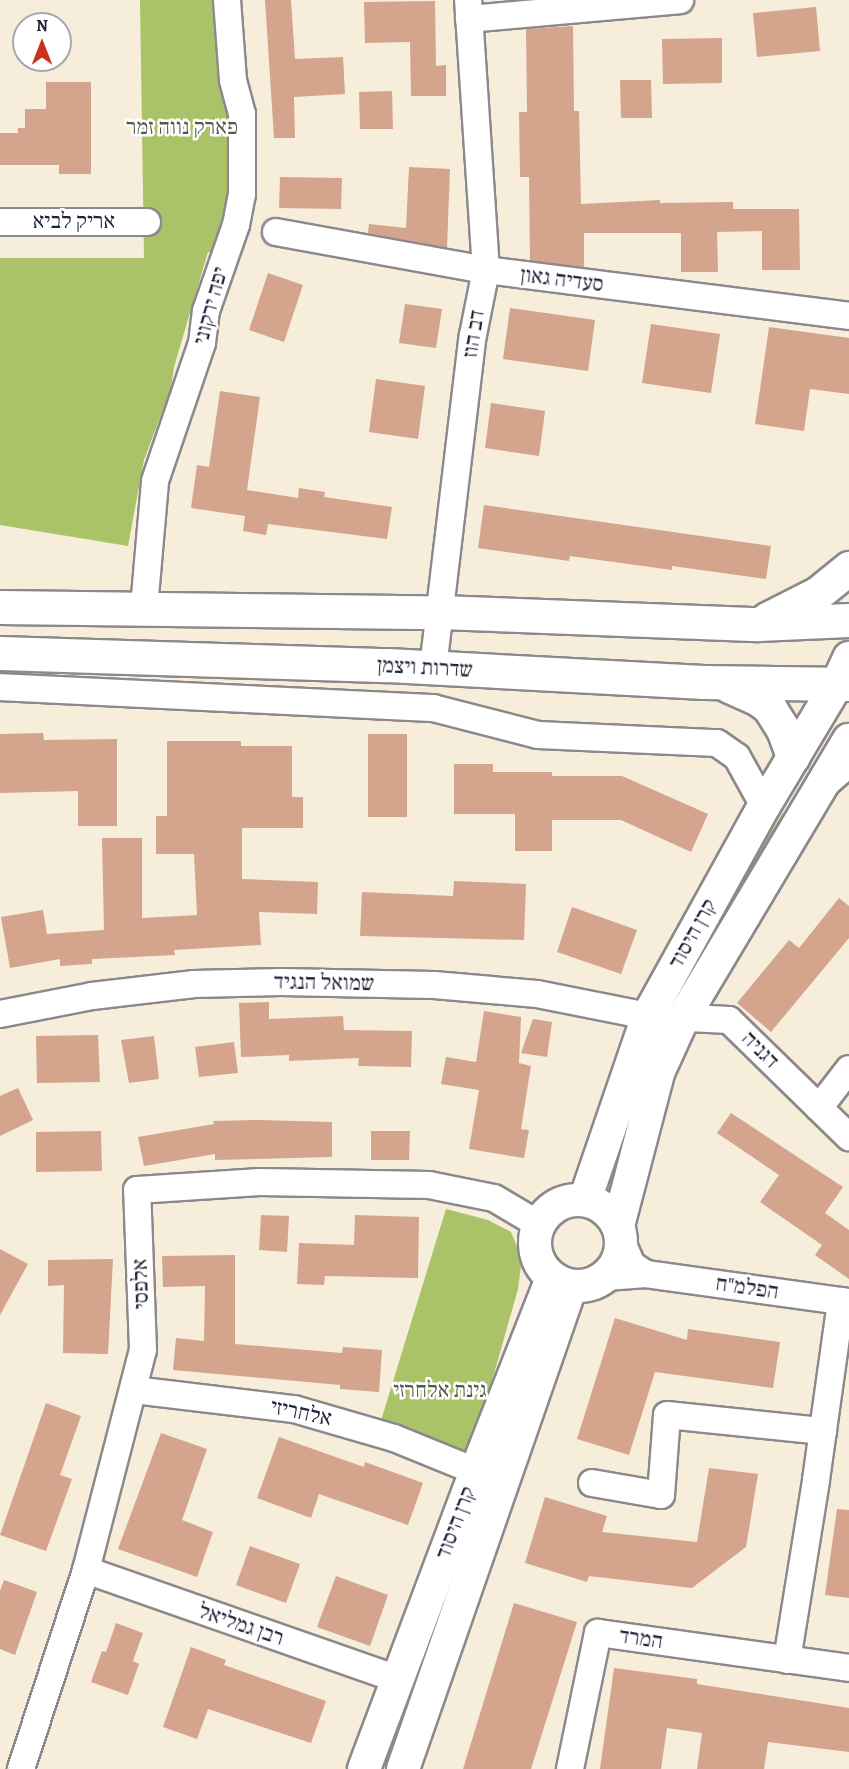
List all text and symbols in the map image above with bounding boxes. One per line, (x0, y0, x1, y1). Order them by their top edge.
north arrow (12, 12, 72, 72)
text: N (36, 15, 48, 37)
park label: פארק נווה זמר (126, 115, 238, 141)
street label: אריק לביא (33, 209, 115, 235)
street label: סעדיה גאון (519, 262, 605, 298)
street label: יפה ירקוני (188, 264, 234, 348)
street label: דב הוז (457, 308, 491, 360)
street label: שדרות ויצמן (376, 652, 474, 684)
street label: קרן היסוד (663, 895, 723, 973)
street label: שמואל הנגיד (274, 969, 374, 997)
street label: דגניה (736, 1026, 784, 1074)
street label: אלפסי (127, 1258, 155, 1310)
street label: הפלמ"ח (714, 1270, 780, 1306)
park label: גינת אלחרזי (393, 1378, 487, 1404)
street label: אלחריזי (268, 1394, 334, 1432)
street label: קרן היסוד (430, 1483, 482, 1563)
street label: רבן גמליאל (195, 1598, 287, 1652)
street label: המרד (617, 1623, 665, 1655)

